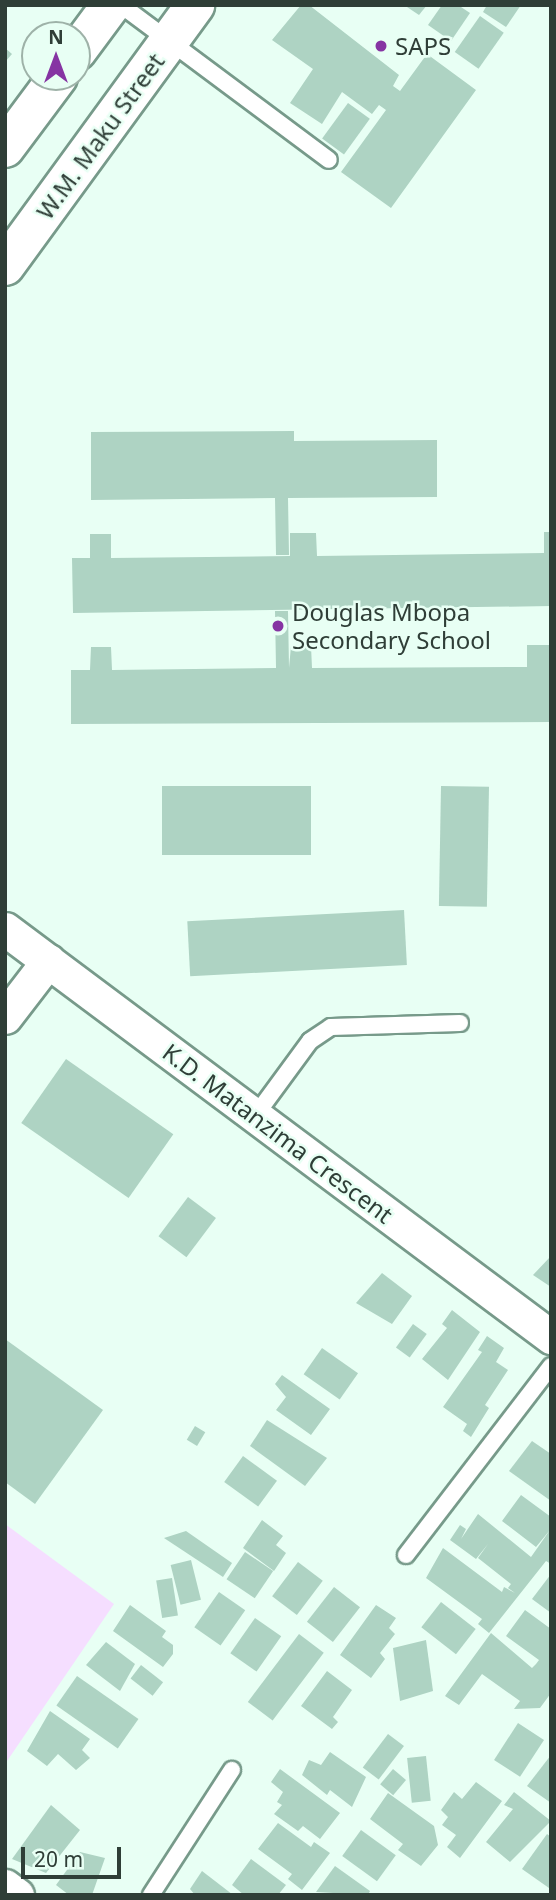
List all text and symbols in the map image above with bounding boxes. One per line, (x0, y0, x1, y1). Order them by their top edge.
north arrow (21, 21, 91, 91)
text: N (48, 24, 64, 50)
place label: SAPS (395, 32, 451, 60)
marker: SAPS (373, 38, 389, 54)
street label: W.M. Maku Street (30, 47, 170, 225)
place label: Douglas Mbopa Secondary School (292, 598, 491, 654)
marker: Douglas Mbopa Secondary School (270, 618, 286, 634)
street label: K.D. Matanzima Crescent (157, 1037, 399, 1229)
scale bar (24, 1834, 124, 1878)
text: 20 m (34, 1845, 83, 1873)

